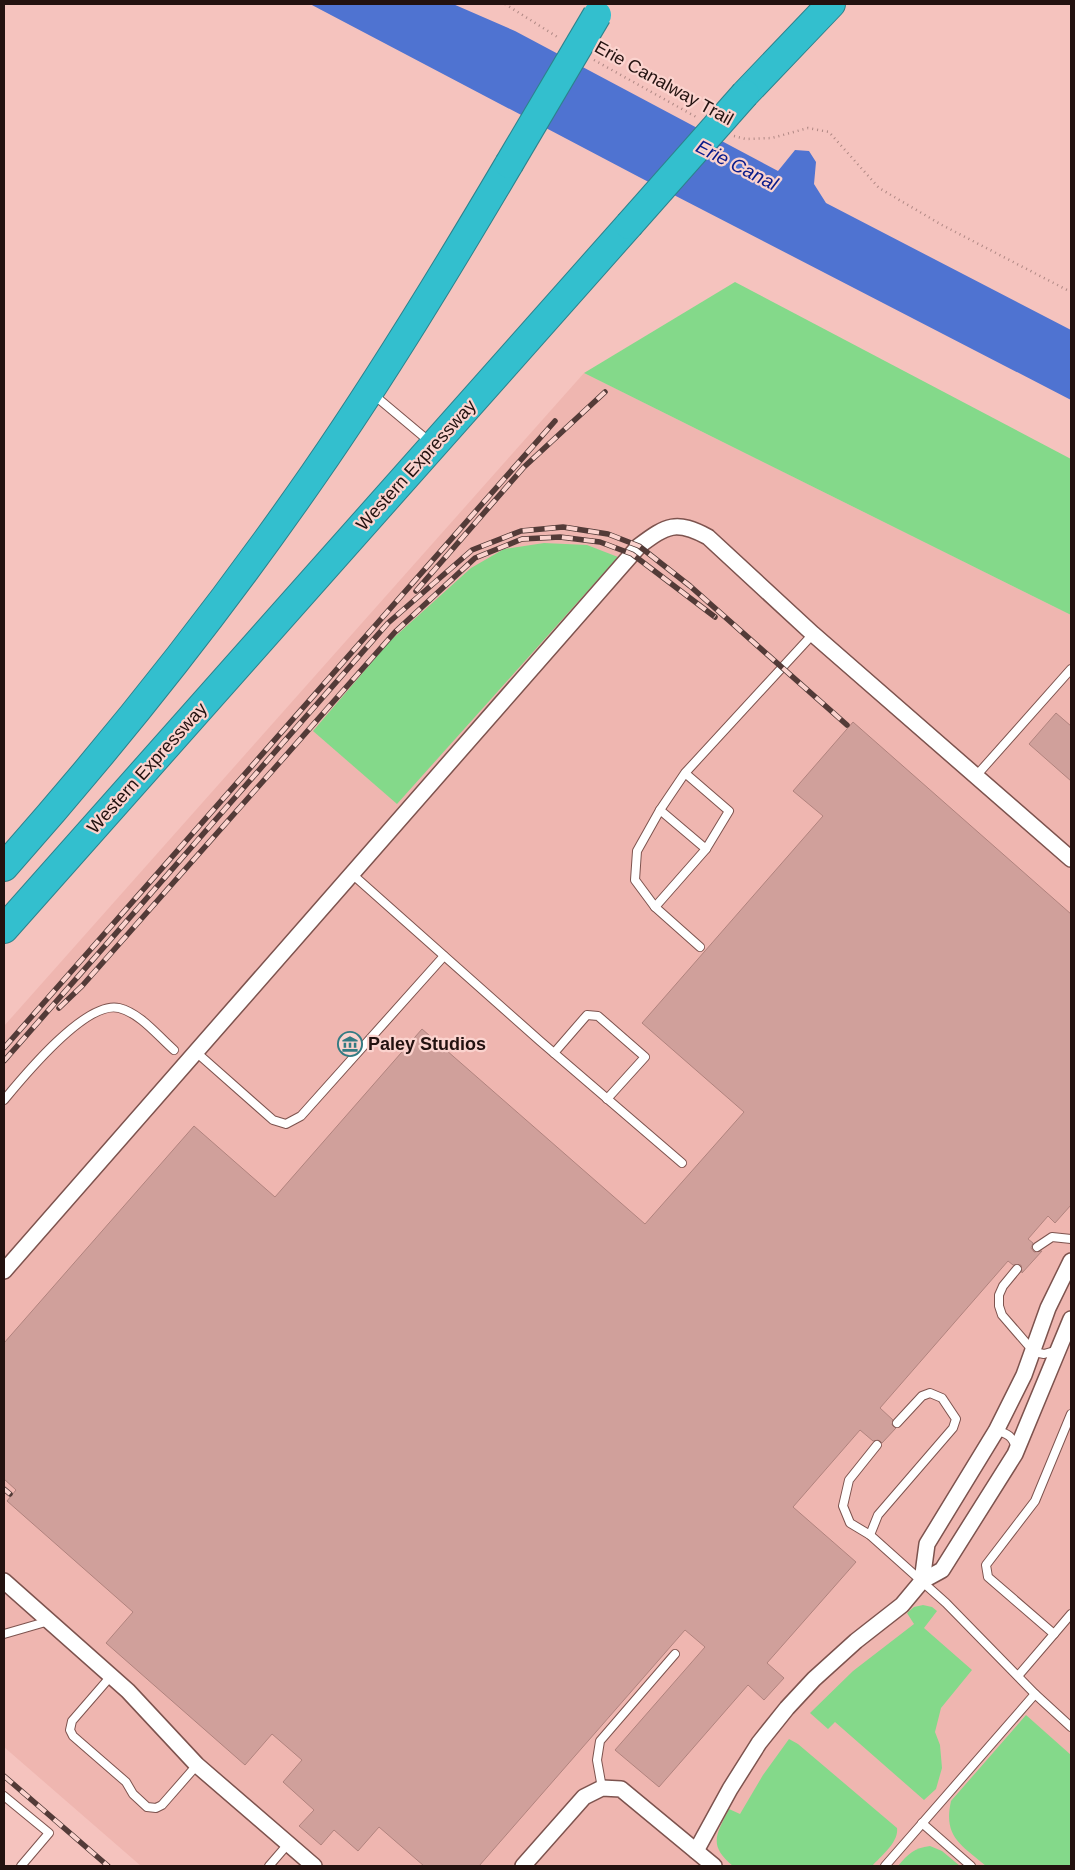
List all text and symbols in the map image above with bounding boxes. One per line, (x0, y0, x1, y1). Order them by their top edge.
street label: Erie Canalway Trail (591, 37, 737, 129)
water label: Erie Canal (693, 136, 782, 195)
street label: Western Expressway (352, 396, 480, 534)
street label: Western Expressway (83, 699, 211, 837)
museum icon: Paley Studios (337, 1031, 363, 1057)
place label: Paley Studios (368, 1034, 486, 1054)

